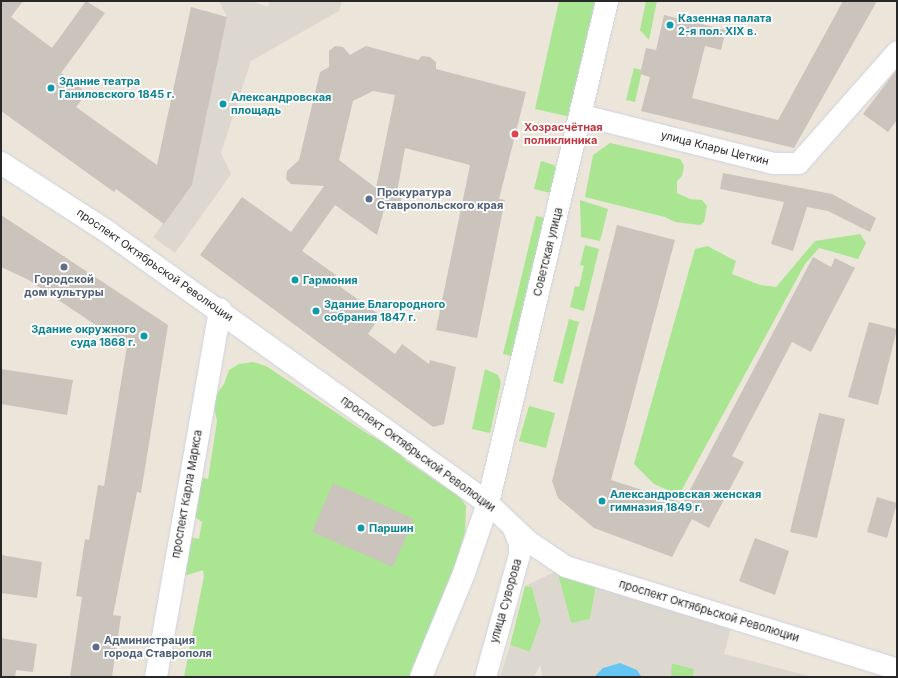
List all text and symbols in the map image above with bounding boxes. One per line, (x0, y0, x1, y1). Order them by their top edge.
place label: Казенная палата 2-я пол. XIX в. (678, 12, 772, 38)
marker: Казенная палата 2-я пол. XIX в. (665, 20, 675, 30)
place label: Здание театра Ганиловского 1845 г. (59, 75, 175, 101)
marker: Здание театра Ганиловского 1845 г. (46, 83, 56, 93)
place label: Александровская площадь (231, 91, 331, 117)
marker: Александровская площадь (218, 99, 228, 109)
place label: Хозрасчётная поликлиника (524, 121, 603, 147)
marker: Хозрасчётная поликлиника (509, 128, 521, 140)
street label: улица Клары Цеткин (660, 128, 770, 168)
place label: Прокуратура Ставропольского края (377, 186, 503, 212)
marker: Прокуратура Ставропольского края (364, 194, 374, 204)
street label: проспект Октябрьской Революции (74, 206, 236, 324)
street label: Советская улица (531, 206, 565, 298)
marker: Городской дом культуры (59, 262, 69, 272)
place label: Городской дом культуры (24, 273, 104, 299)
place label: Гармония (303, 273, 358, 287)
marker: Гармония (290, 275, 300, 285)
place label: Здание Благородного собрания 1847 г. (324, 298, 445, 324)
marker: Здание Благородного собрания 1847 г. (311, 306, 321, 316)
place label: Здание окружного суда 1868 г. (31, 323, 136, 349)
marker: Здание окружного суда 1868 г. (139, 331, 149, 341)
street label: проспект Октябрьской Революции (338, 394, 498, 514)
street label: проспект Карла Маркса (169, 429, 205, 559)
place label: Александровская женская гимназия 1849 г. (610, 488, 761, 514)
marker: Александровская женская гимназия 1849 г. (597, 496, 607, 506)
place label: Паршин (369, 521, 414, 535)
marker: Паршин (356, 523, 366, 533)
street label: улица Суворова (488, 557, 524, 645)
street label: проспект Октябрьской Революции (617, 577, 801, 645)
place label: Администрация города Ставрополя (104, 634, 212, 660)
marker: Администрация города Ставрополя (91, 642, 101, 652)

